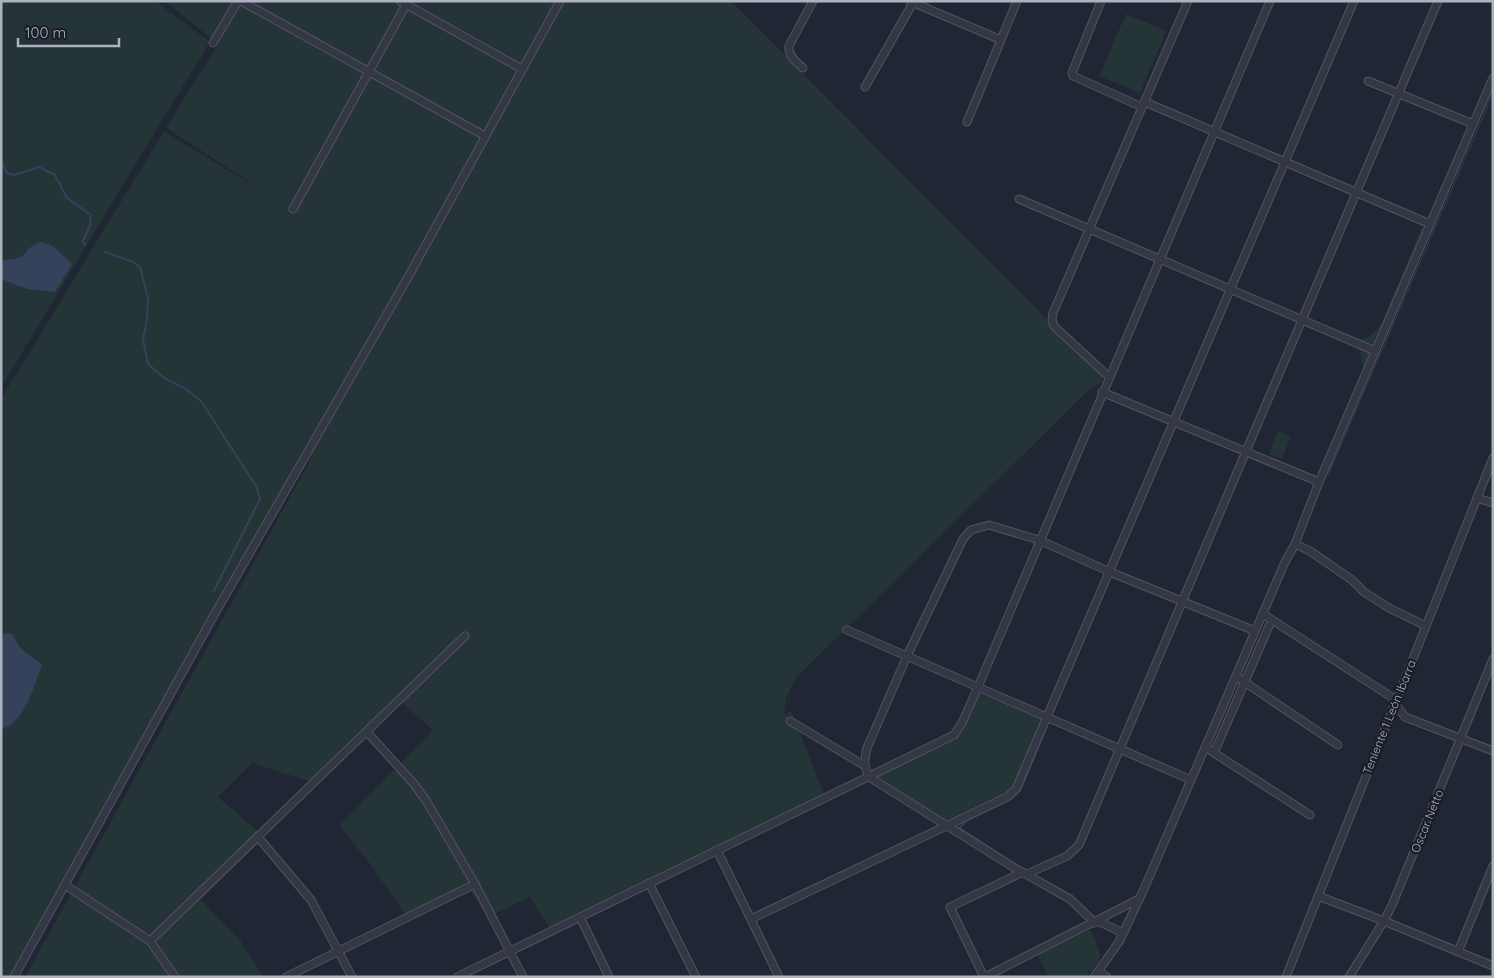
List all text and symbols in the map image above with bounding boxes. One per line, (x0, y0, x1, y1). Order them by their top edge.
scale bar (18, 15, 119, 47)
text: 100 m (25, 23, 66, 42)
street label: Teniente 1 León Ibarra (1359, 658, 1419, 776)
street label: Oscar Netto (1407, 787, 1447, 855)

